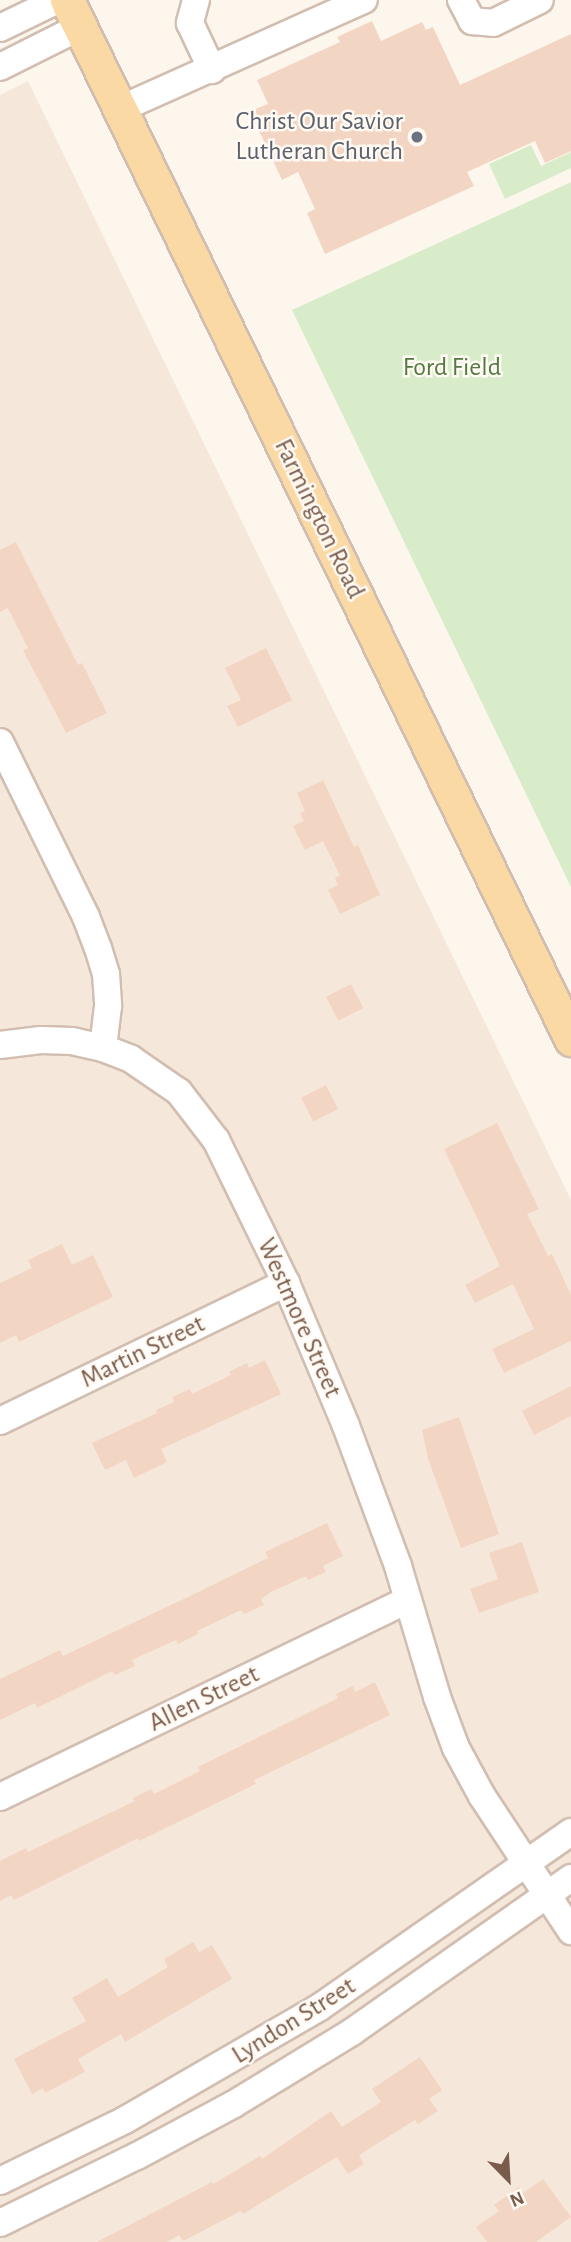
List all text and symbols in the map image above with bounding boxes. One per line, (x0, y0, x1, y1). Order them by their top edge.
place label: Christ Our Savior Lutheran Church (236, 106, 403, 168)
marker: Christ Our Savior Lutheran Church (409, 129, 425, 145)
park label: Ford Field (403, 352, 501, 384)
street label: Farmington Road (267, 434, 371, 604)
street label: Westmore Street (250, 1233, 348, 1403)
street label: Martin Street (76, 1309, 210, 1395)
street label: Allen Street (144, 1659, 264, 1739)
street label: Lyndon Street (227, 1971, 361, 2071)
north arrow (473, 2144, 543, 2214)
text: N (507, 2187, 527, 2210)

